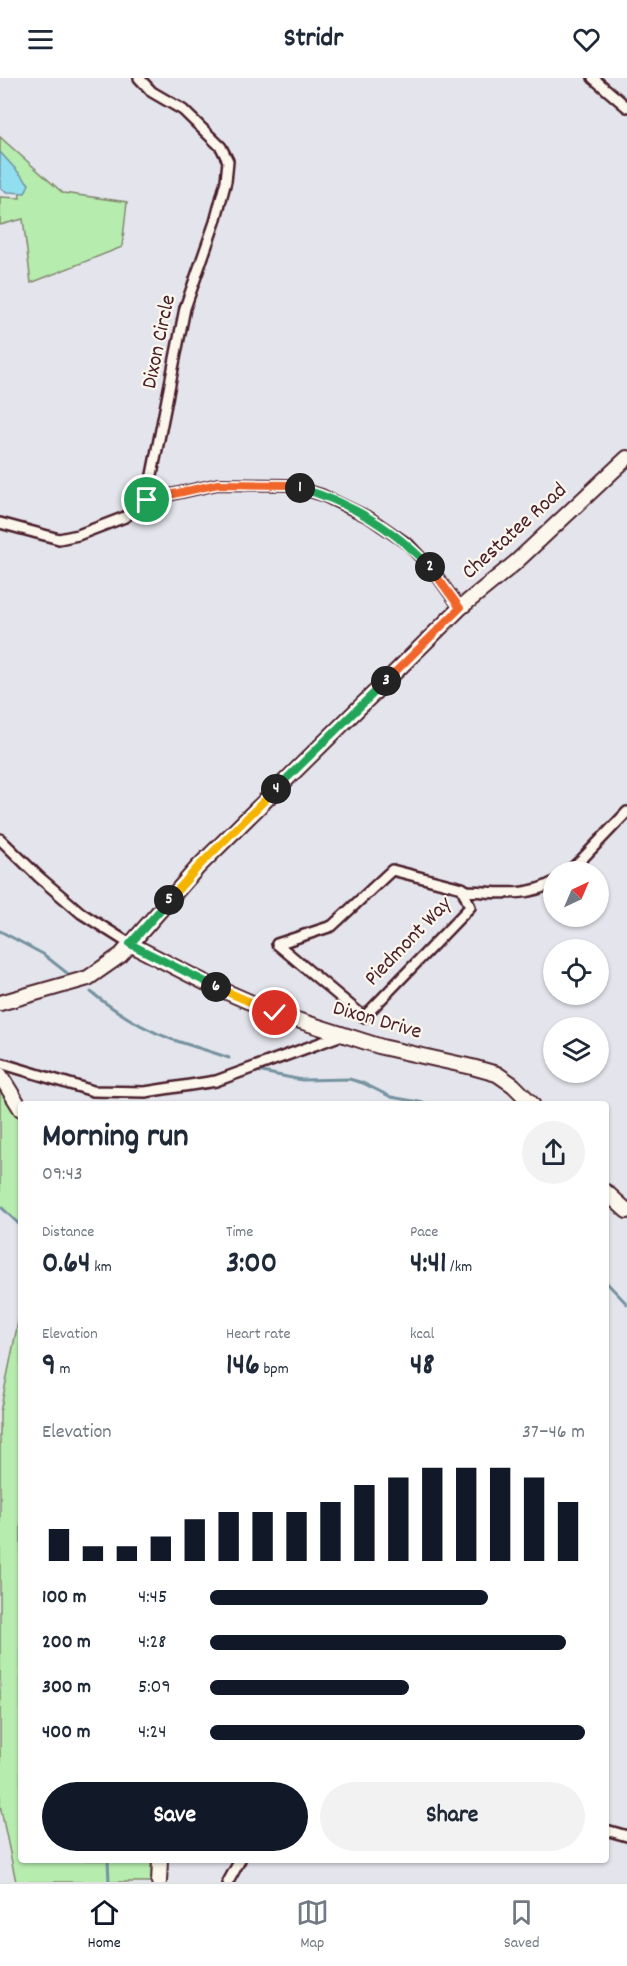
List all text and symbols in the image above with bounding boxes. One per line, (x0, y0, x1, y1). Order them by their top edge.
text: Stridr (284, 20, 343, 59)
icon: menu (24, 23, 57, 56)
icon: heart (570, 23, 603, 56)
street label: Dixon Circle (135, 292, 185, 392)
pin: 1 (285, 473, 315, 503)
pin (121, 474, 172, 525)
text: 1 (298, 476, 302, 499)
street label: Chestatee Road (456, 476, 574, 588)
icon: arrive (130, 483, 163, 516)
pin: 2 (415, 552, 445, 582)
text: 2 (427, 555, 434, 578)
pin: 3 (371, 666, 401, 696)
text: 3 (382, 669, 390, 692)
pin: 4 (261, 774, 291, 804)
text: 4 (273, 777, 279, 800)
north arrow (543, 861, 609, 927)
map controls (543, 861, 609, 1083)
pin: 5 (154, 885, 184, 915)
text: 5 (165, 888, 173, 911)
street label: Piedmont Way (358, 889, 461, 994)
button: locate (543, 939, 609, 1005)
pin: 6 (201, 972, 231, 1002)
text: 6 (212, 975, 220, 998)
pin (249, 987, 300, 1038)
street label: Dixon Drive (329, 994, 425, 1048)
icon: check (258, 996, 291, 1029)
button: layers (543, 1017, 609, 1083)
text: Morning run (42, 1115, 189, 1162)
button: share (522, 1121, 585, 1184)
text: 09:43 (42, 1161, 83, 1189)
text: Distance (42, 1221, 94, 1244)
text: Time (226, 1221, 253, 1244)
text: Pace (410, 1221, 438, 1244)
text: 0.64 (42, 1244, 90, 1287)
text: 3:00 (226, 1244, 277, 1287)
text: 4:41 (410, 1244, 446, 1287)
text: km (90, 1256, 112, 1279)
text: /km (446, 1256, 472, 1279)
text: Elevation (42, 1323, 98, 1346)
text: Heart rate (226, 1323, 291, 1346)
text: kcal (410, 1323, 434, 1346)
text: 9 (42, 1346, 56, 1389)
text: 146 (226, 1346, 260, 1389)
text: 48 (410, 1346, 434, 1389)
text: m (56, 1358, 70, 1381)
text: bpm (260, 1358, 289, 1381)
text: Elevation (42, 1419, 112, 1447)
text: 37–46 m (522, 1419, 585, 1447)
text: 100 m (42, 1584, 87, 1612)
text: 4:45 (138, 1584, 167, 1612)
text: 200 m (42, 1629, 91, 1657)
text: 4:28 (138, 1629, 166, 1657)
text: 300 m (42, 1674, 91, 1702)
text: 5:09 (138, 1674, 171, 1702)
text: 400 m (42, 1719, 90, 1747)
text: 4:24 (138, 1719, 167, 1747)
button: Save (42, 1782, 308, 1851)
button: Share (320, 1782, 585, 1851)
tab: Home (87, 1896, 121, 1955)
tab: Map (296, 1896, 329, 1955)
tab: Saved (504, 1896, 540, 1955)

